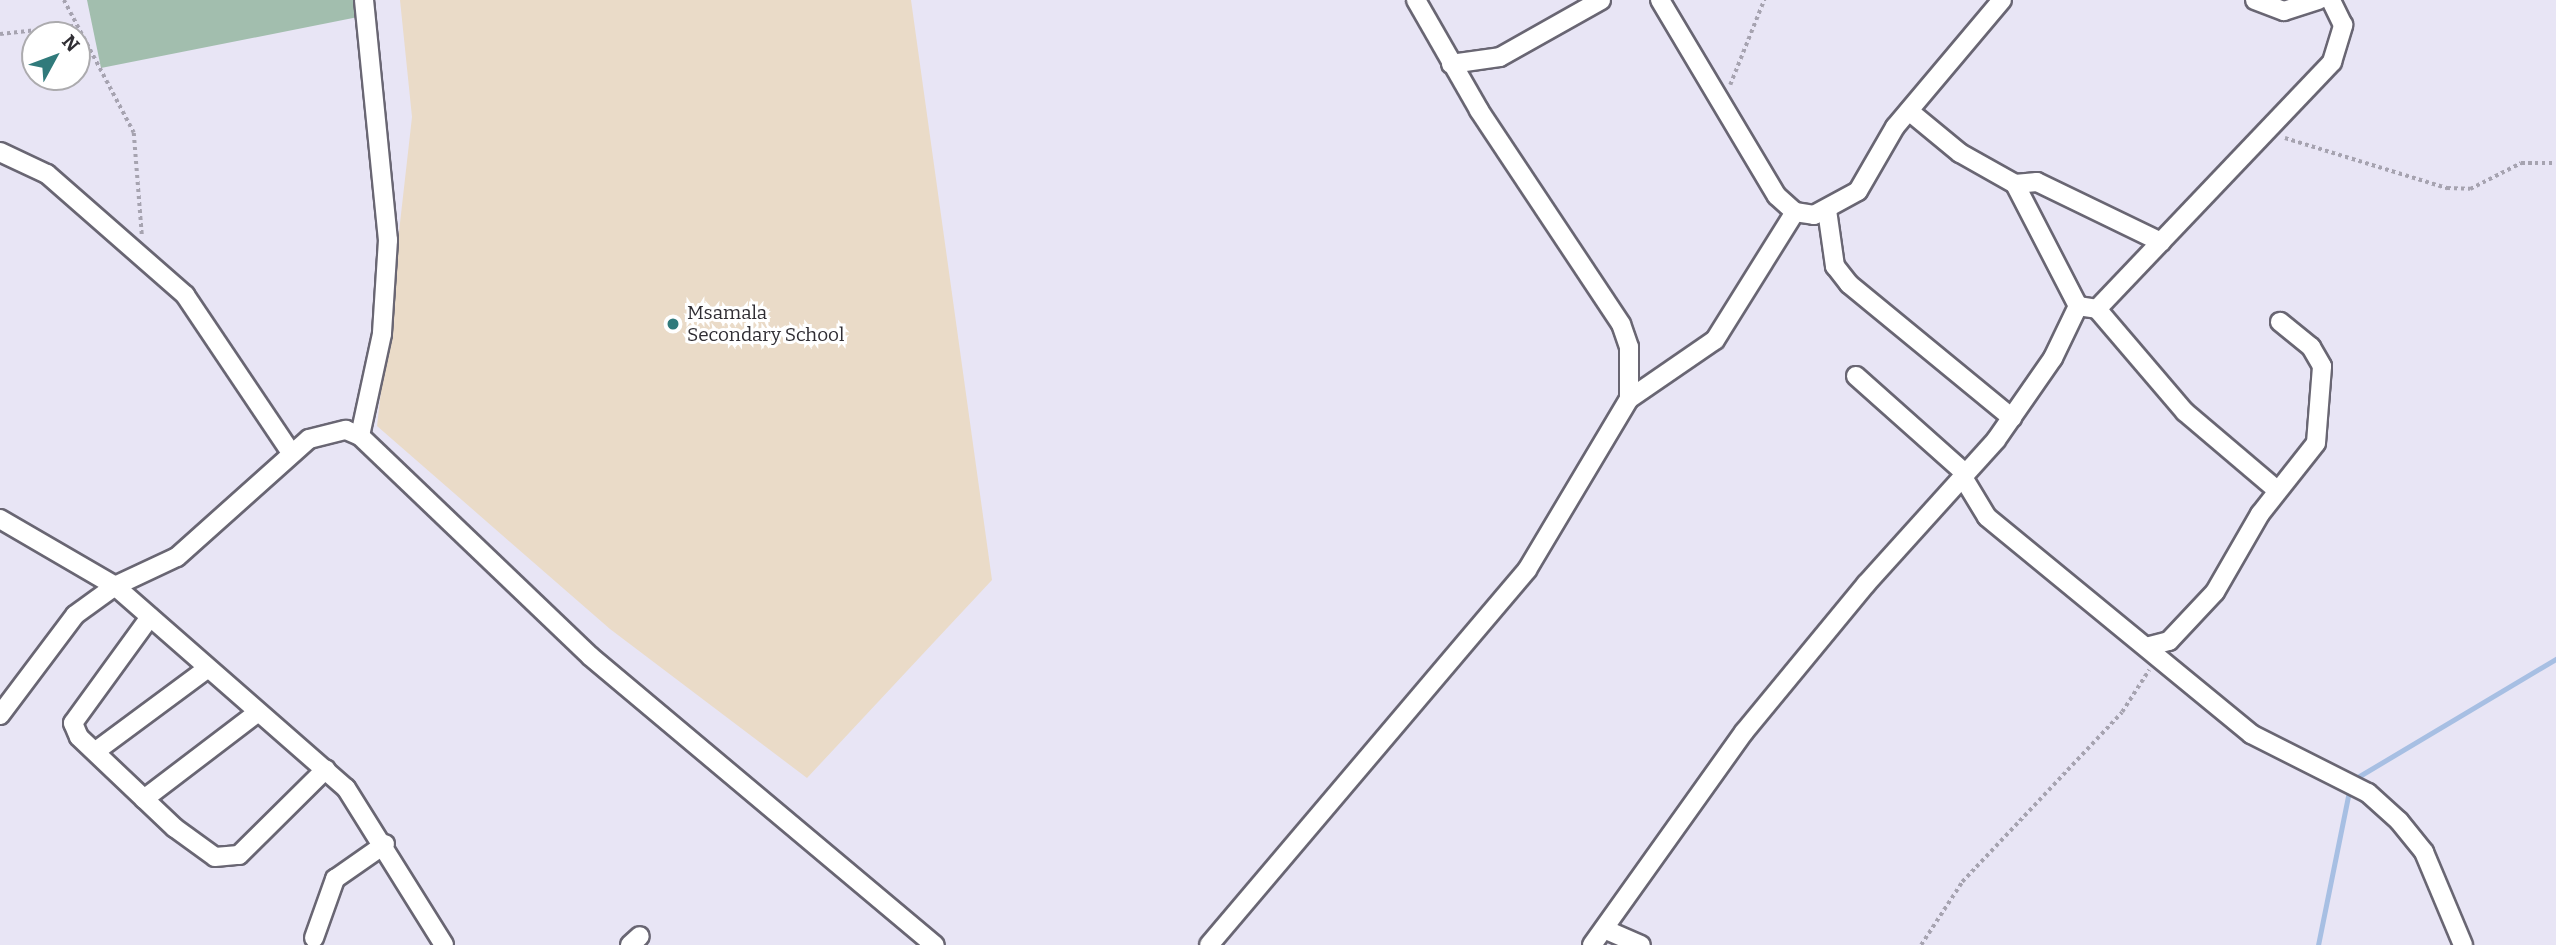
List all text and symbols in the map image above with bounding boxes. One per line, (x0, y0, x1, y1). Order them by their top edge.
north arrow (21, 21, 91, 91)
text: N (57, 30, 84, 56)
place label: Msamala Secondary School (687, 302, 844, 346)
marker: Msamala Secondary School (665, 316, 681, 332)

